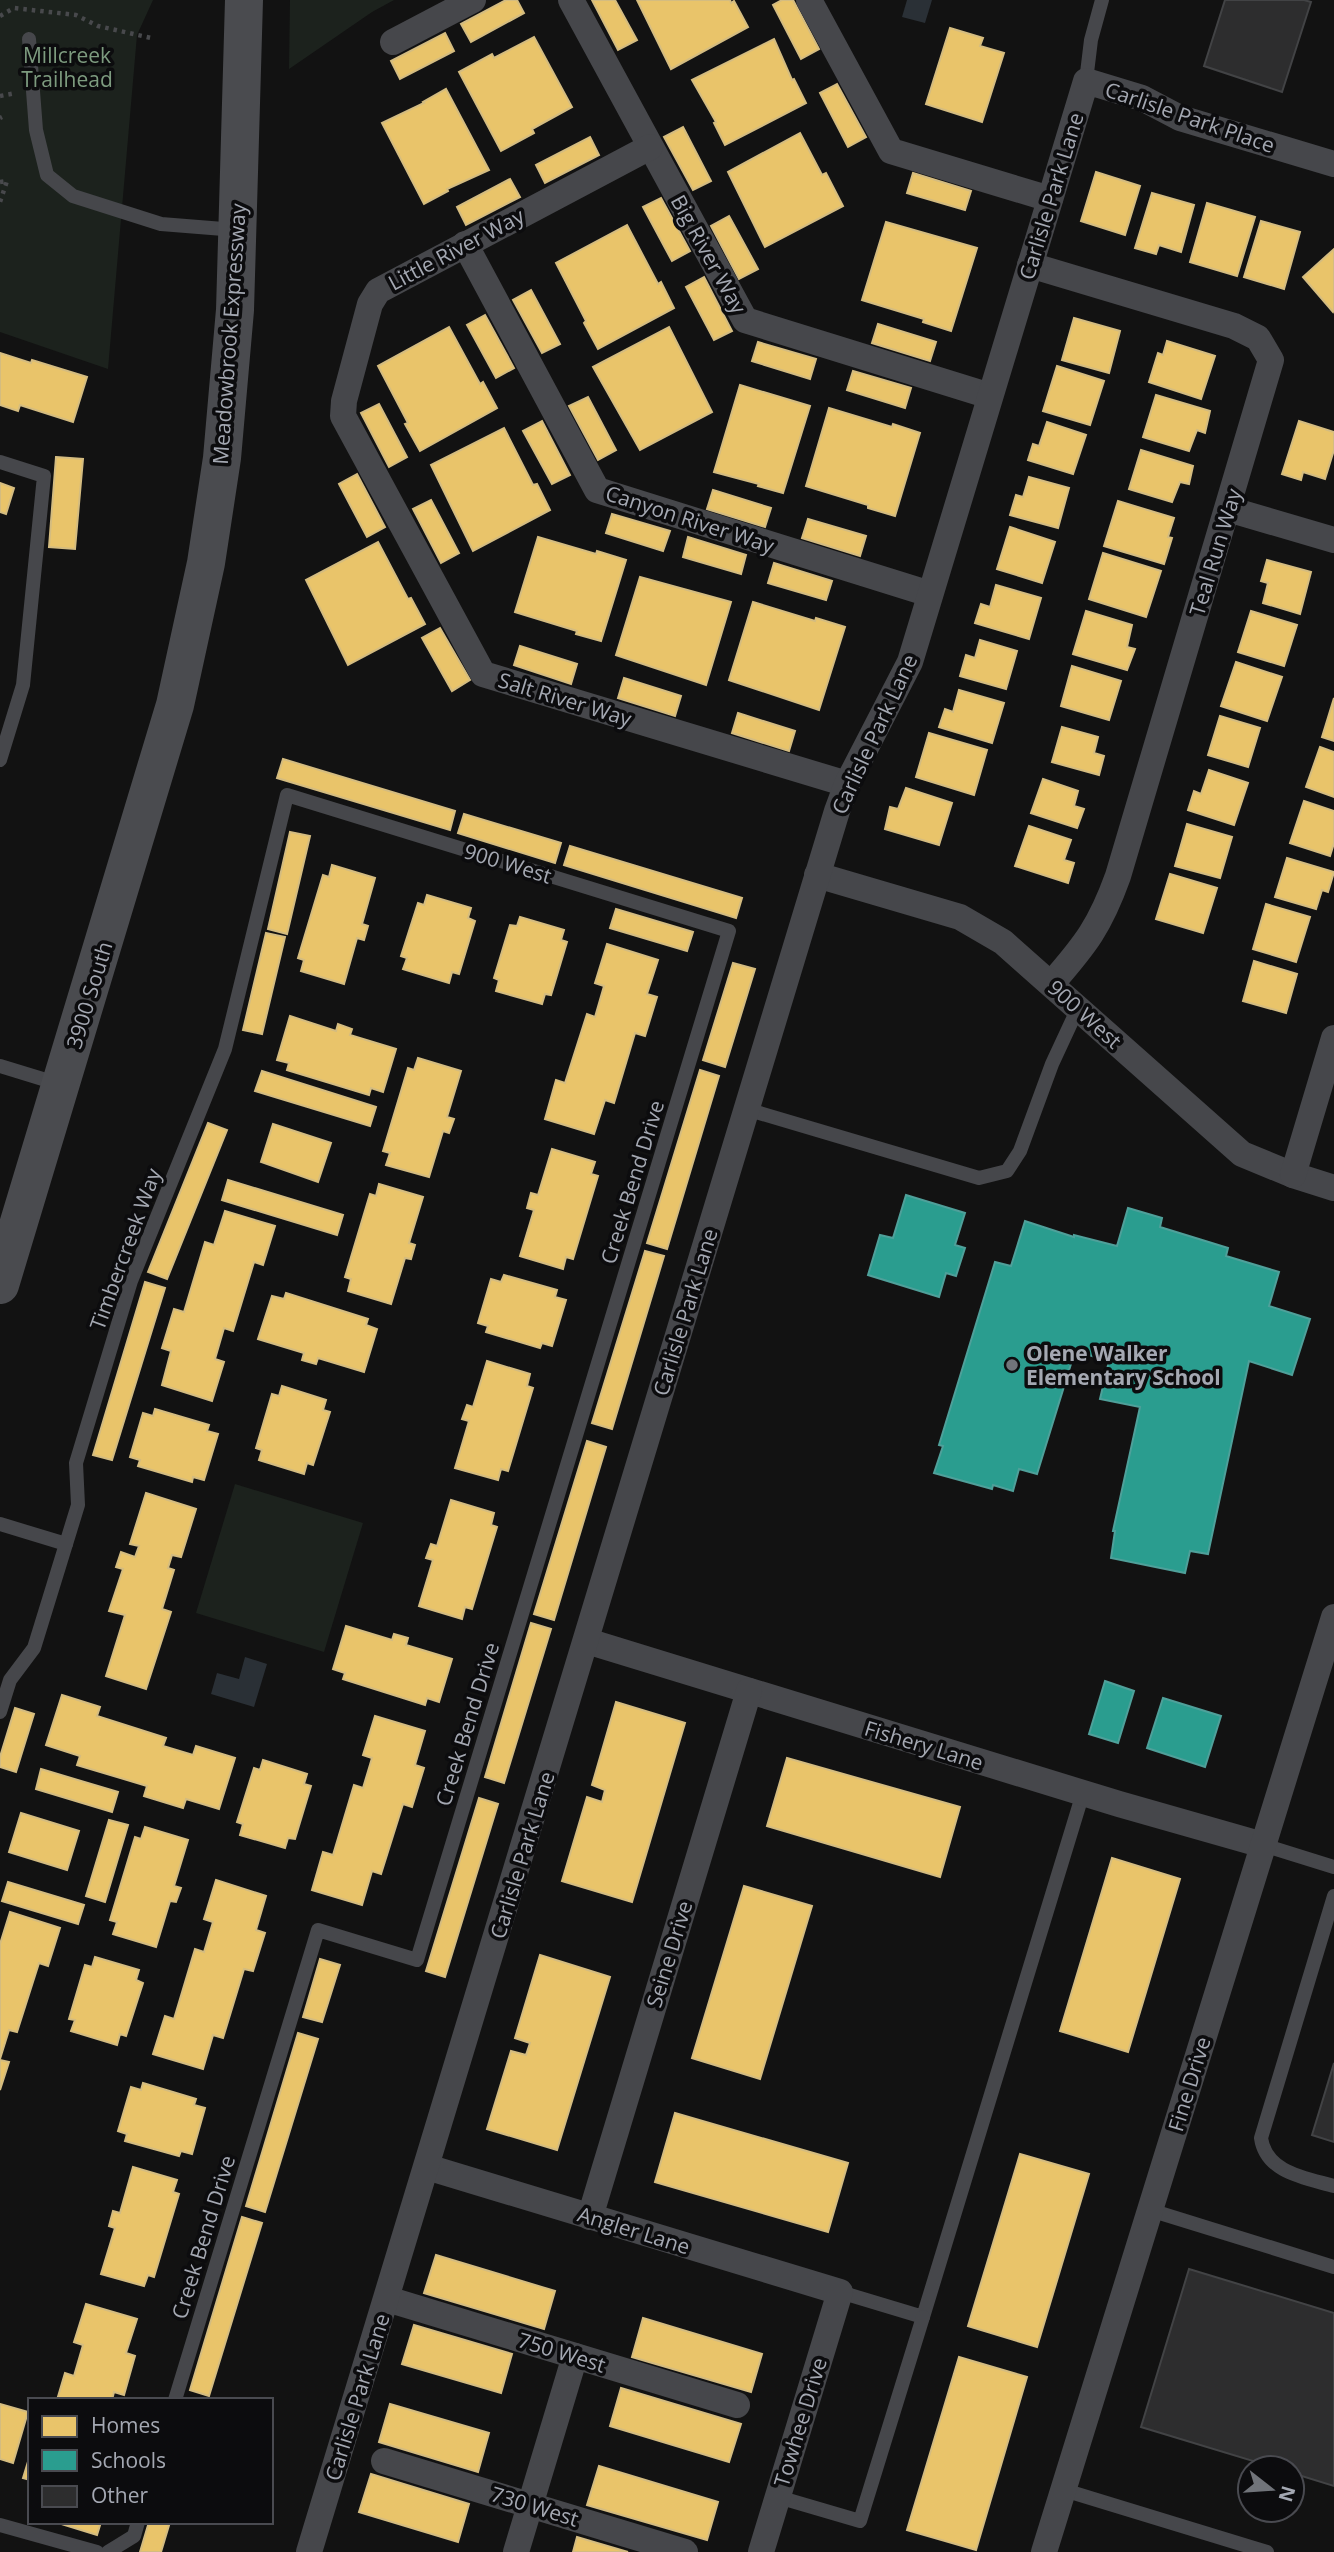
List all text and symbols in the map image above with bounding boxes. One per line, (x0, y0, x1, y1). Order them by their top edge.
park label: Millcreek Trailhead (21, 41, 113, 93)
street label: Carlisle Park Place (1102, 75, 1278, 159)
street label: Carlisle Park Lane (1012, 109, 1090, 283)
street label: Big River Way (665, 190, 753, 319)
street label: Little River Way (383, 201, 529, 297)
street label: Meadowbrook Expressway (206, 202, 252, 465)
street label: Canyon River Way (602, 479, 778, 560)
street label: Teal Run Way (1182, 485, 1248, 619)
street label: Carlisle Park Lane (825, 650, 923, 818)
street label: Salt River Way (495, 665, 635, 733)
street label: 900 West (461, 836, 555, 890)
street label: 3900 South (59, 938, 119, 1052)
street label: 900 West (1042, 973, 1128, 1055)
street label: Creek Bend Drive (594, 1097, 670, 1267)
street label: Timbercreek Way (83, 1164, 167, 1334)
street label: Carlisle Park Lane (646, 1225, 724, 1399)
place label: Olene Walker Elementary School (1026, 1339, 1221, 1391)
marker: Olene Walker Elementary School (1004, 1357, 1020, 1373)
street label: Creek Bend Drive (429, 1639, 505, 1809)
street label: Fishery Lane (861, 1714, 987, 1776)
street label: Carlisle Park Lane (483, 1768, 561, 1942)
street label: Seine Drive (640, 1897, 698, 2011)
street label: Fine Drive (1161, 2033, 1217, 2135)
street label: Creek Bend Drive (165, 2152, 241, 2322)
street label: Angler Lane (574, 2200, 694, 2260)
street label: Carlisle Park Lane (318, 2310, 396, 2484)
street label: 750 West (515, 2325, 609, 2379)
street label: Towhee Drive (767, 2354, 833, 2490)
legend (28, 2398, 273, 2524)
text: Homes (91, 2411, 160, 2439)
text: Schools (91, 2446, 166, 2474)
north arrow (1236, 2454, 1306, 2524)
street label: 730 West (488, 2479, 582, 2533)
text: Other (91, 2481, 148, 2509)
text: N (1273, 2483, 1302, 2505)

